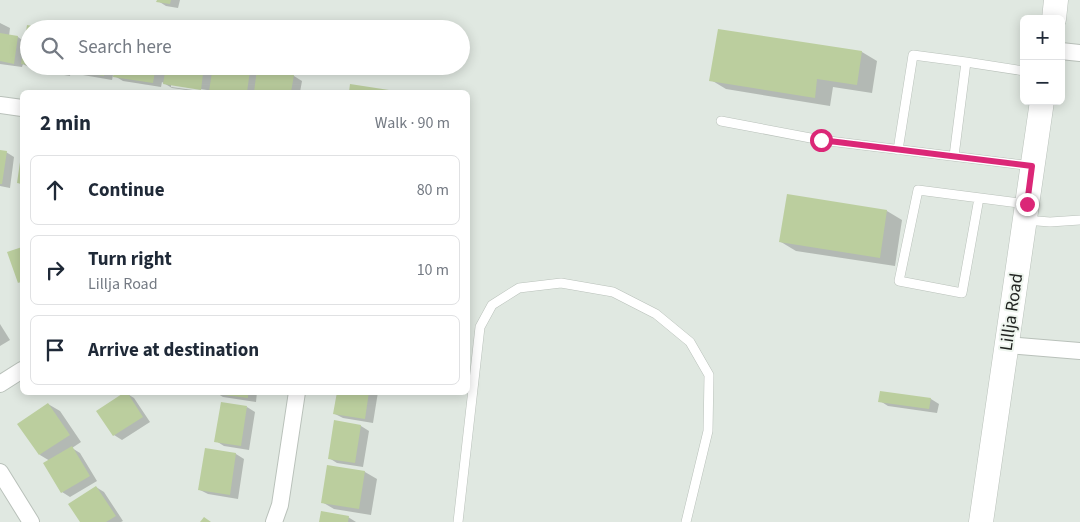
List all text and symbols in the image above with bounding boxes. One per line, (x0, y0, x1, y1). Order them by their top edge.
map controls (1020, 15, 1065, 105)
button: + (1020, 15, 1065, 60)
search box (20, 20, 470, 75)
icon: search (38, 34, 66, 62)
text: Search here (78, 34, 172, 61)
button: − (1020, 60, 1065, 105)
text: 2 min (40, 108, 91, 138)
text: Walk · 90 m (375, 112, 450, 134)
route start (810, 129, 833, 152)
icon: ahead (41, 176, 69, 204)
text: Continue (88, 177, 165, 204)
text: 80 m (417, 179, 449, 201)
route end (1016, 193, 1039, 216)
text: Turn right (88, 246, 172, 273)
icon: right (41, 256, 69, 284)
text: 10 m (417, 259, 449, 281)
street label: Lillja Road (994, 272, 1029, 353)
text: Lillja Road (88, 273, 158, 295)
icon: arrive (41, 336, 69, 364)
text: Arrive at destination (88, 337, 259, 364)

